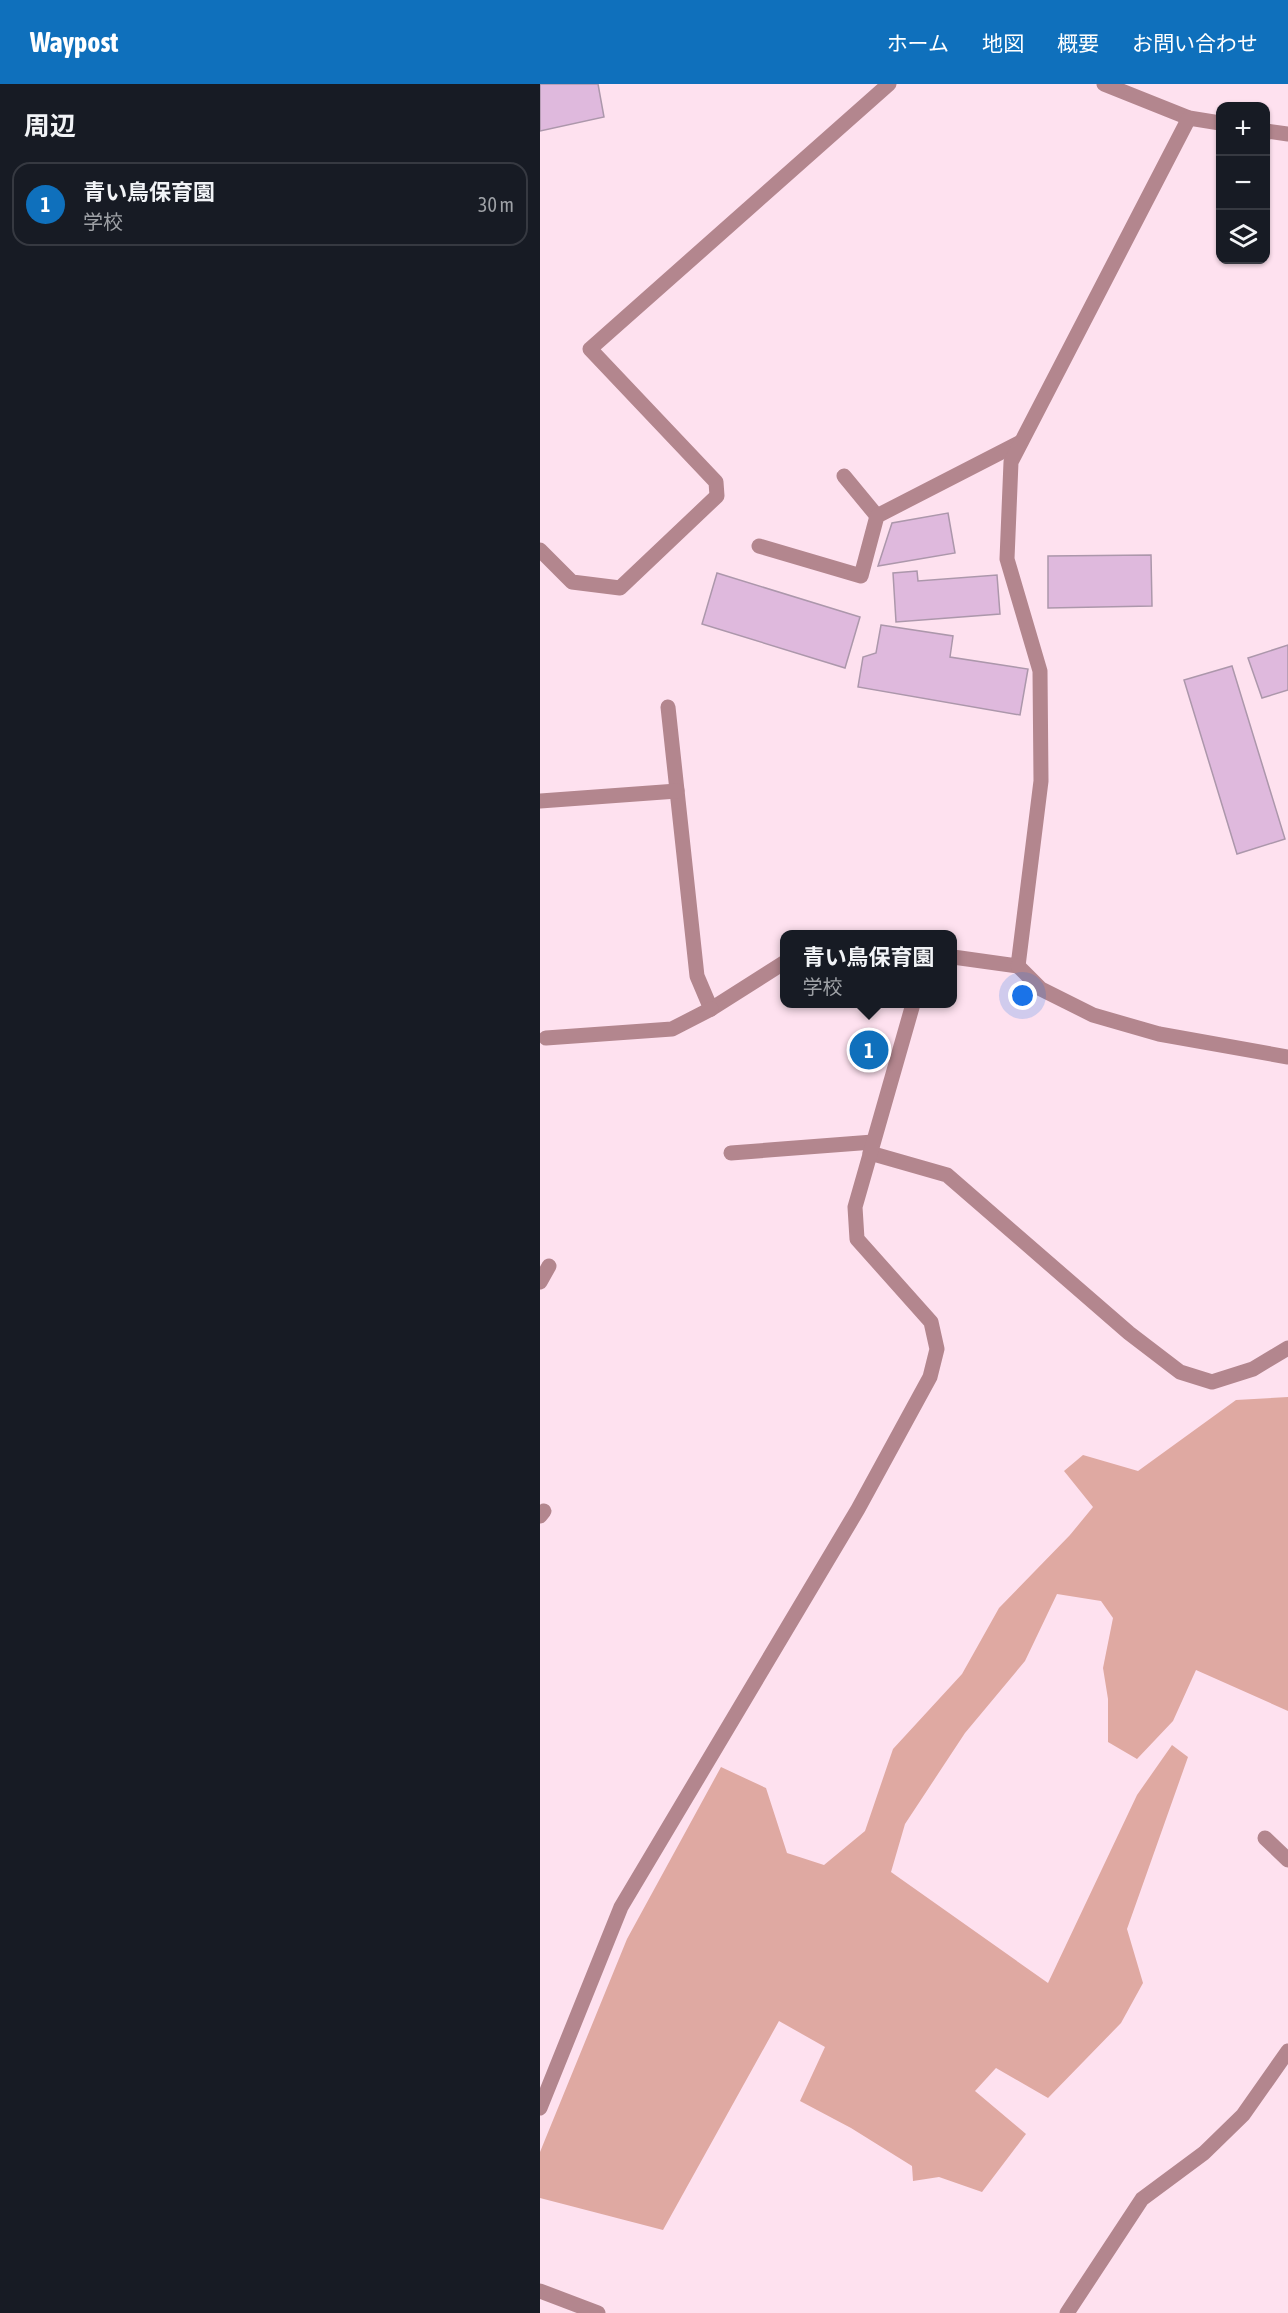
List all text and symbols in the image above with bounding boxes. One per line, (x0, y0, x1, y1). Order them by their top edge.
text: Waypost (30, 26, 118, 58)
text: ホーム (887, 31, 949, 55)
text: 地図 (982, 31, 1024, 55)
text: 概要 (1057, 31, 1099, 55)
text: お問い合わせ (1132, 31, 1258, 55)
map controls (1216, 102, 1270, 264)
button: + (1216, 102, 1270, 156)
text: 周辺 (24, 111, 76, 141)
button: − (1216, 156, 1270, 210)
text: 青い鳥保育園 (83, 179, 215, 205)
text: 1 (41, 193, 50, 216)
text: 30 m (478, 193, 514, 216)
text: 学校 (83, 210, 123, 233)
button: layers (1216, 210, 1270, 264)
popup (780, 930, 957, 1008)
text: 青い鳥保育園 (802, 944, 935, 970)
text: 学校 (802, 975, 842, 998)
your location (1008, 981, 1037, 1010)
pin: 1 (850, 1028, 888, 1072)

